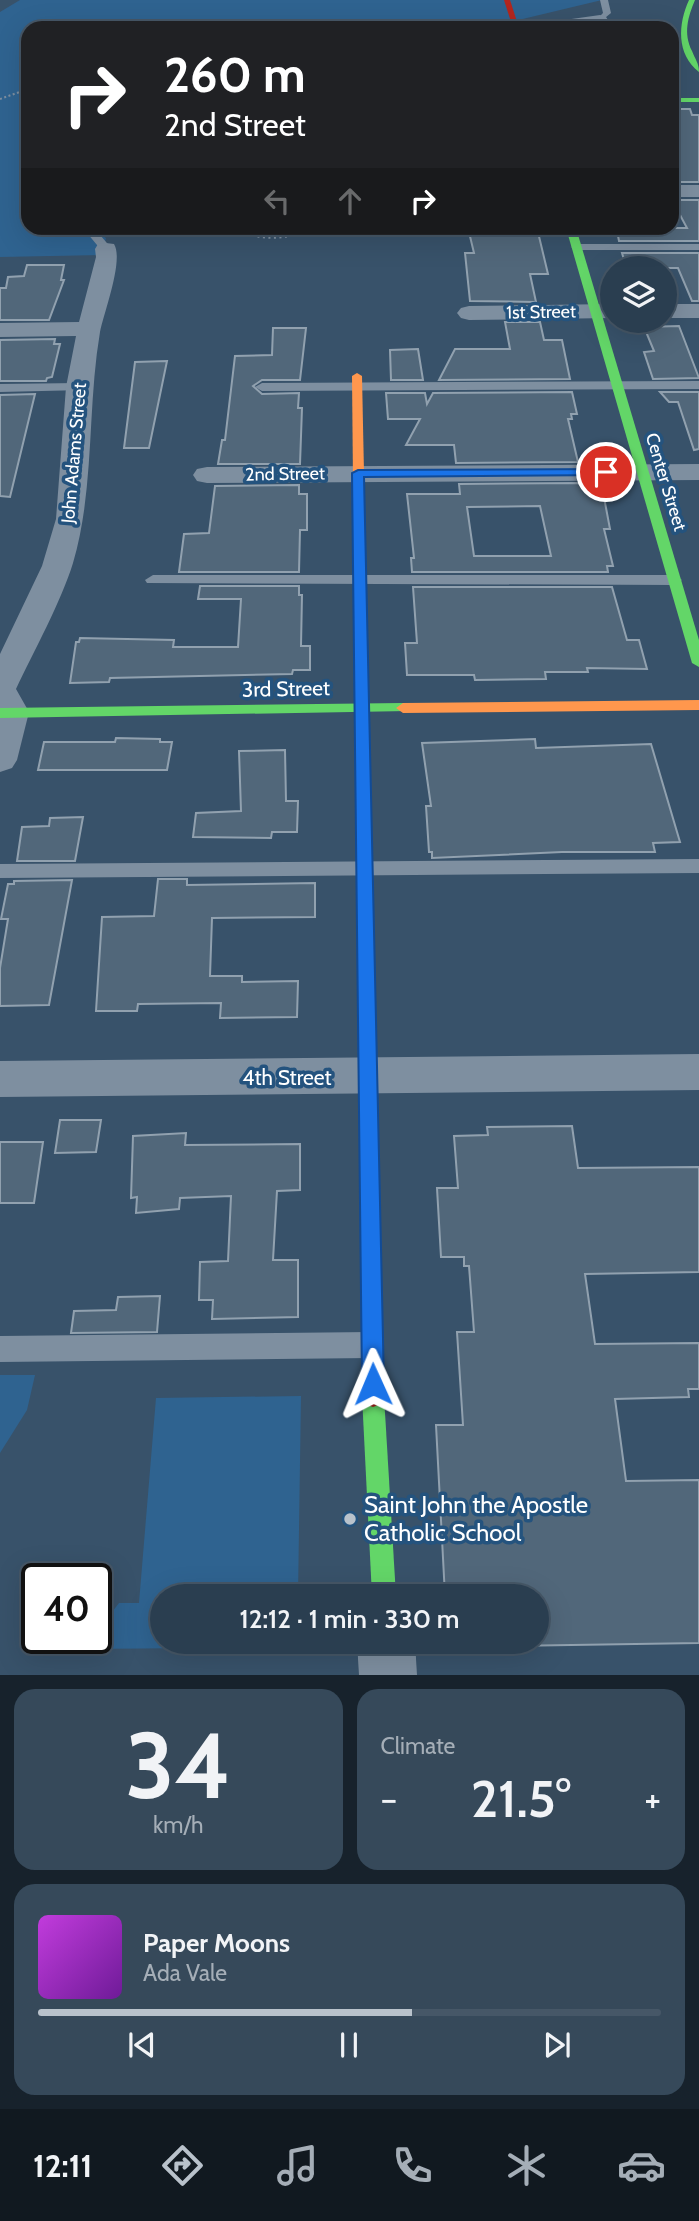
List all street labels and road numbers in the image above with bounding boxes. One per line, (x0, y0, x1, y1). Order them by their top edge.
street label: 1st Street (506, 300, 576, 324)
street label: John Adams Street (57, 382, 91, 525)
street label: Center Street (641, 430, 691, 534)
street label: 2nd Street (245, 462, 325, 486)
street label: 3rd Street (242, 675, 330, 702)
street label: 4th Street (242, 1065, 332, 1090)

